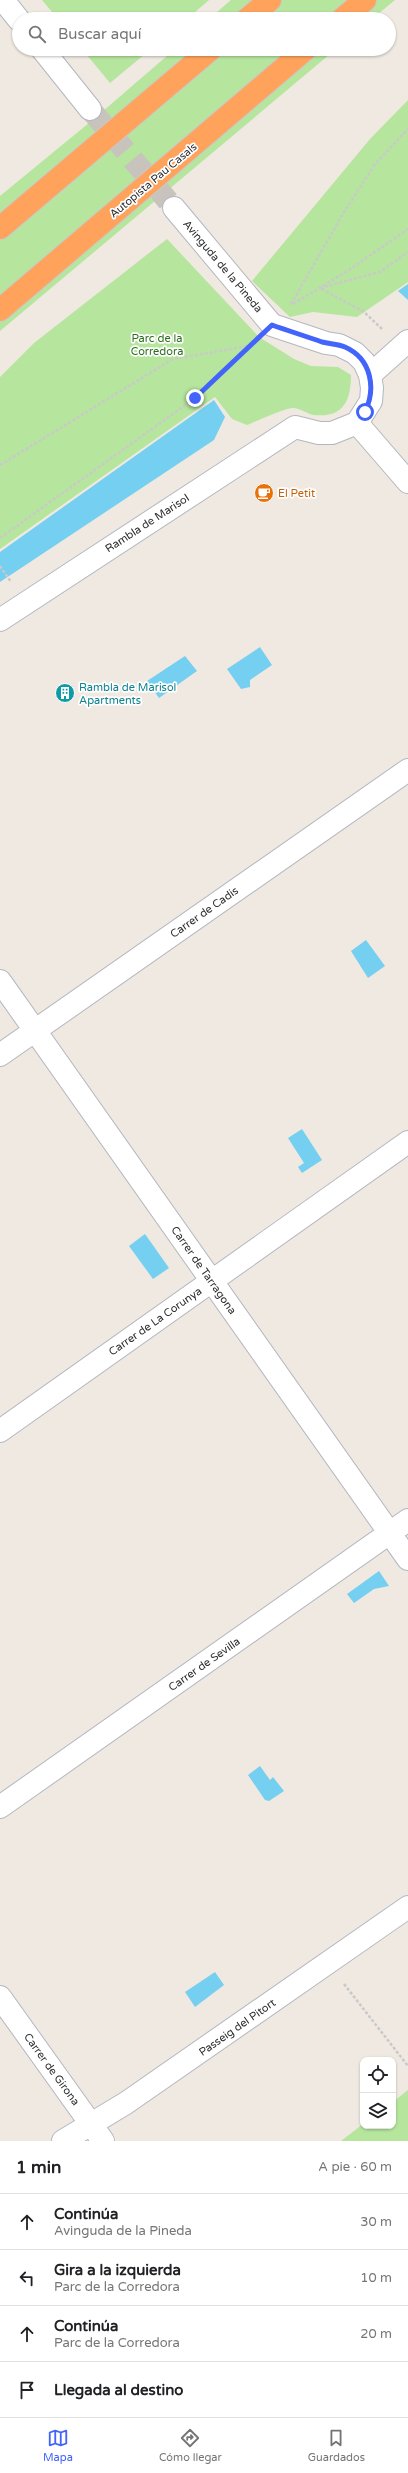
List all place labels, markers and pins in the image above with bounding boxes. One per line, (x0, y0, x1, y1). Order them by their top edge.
cafe icon: El Petit (253, 482, 275, 504)
place label: El Petit (278, 487, 315, 500)
place label: Rambla de Marisol Apartments (79, 681, 176, 707)
building icon: Rambla de Marisol Apartments (54, 682, 76, 704)

